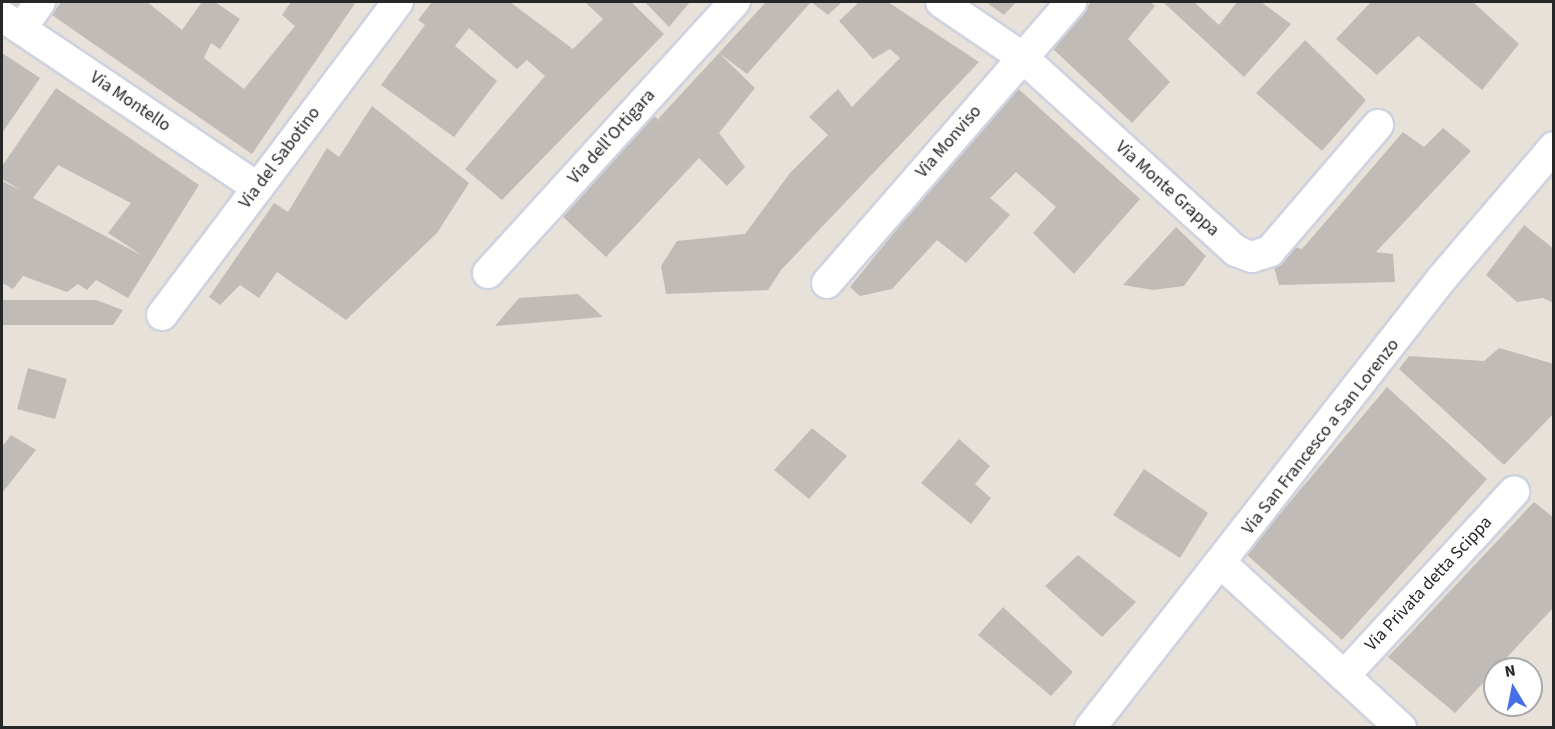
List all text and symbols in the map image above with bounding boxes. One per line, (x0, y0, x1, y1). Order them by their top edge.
street label: Via Montello (86, 67, 174, 137)
street label: Via dell'Ortigara (564, 85, 660, 189)
street label: Via Monviso (912, 101, 986, 183)
street label: Via del Sabotino (235, 103, 325, 213)
street label: Via Monte Grappa (1111, 137, 1223, 241)
street label: Via San Francesco a San Lorenzo (1238, 335, 1404, 539)
street label: Via Privata detta Scippa (1361, 512, 1497, 656)
north arrow (1483, 657, 1543, 717)
text: N (1503, 659, 1517, 683)

